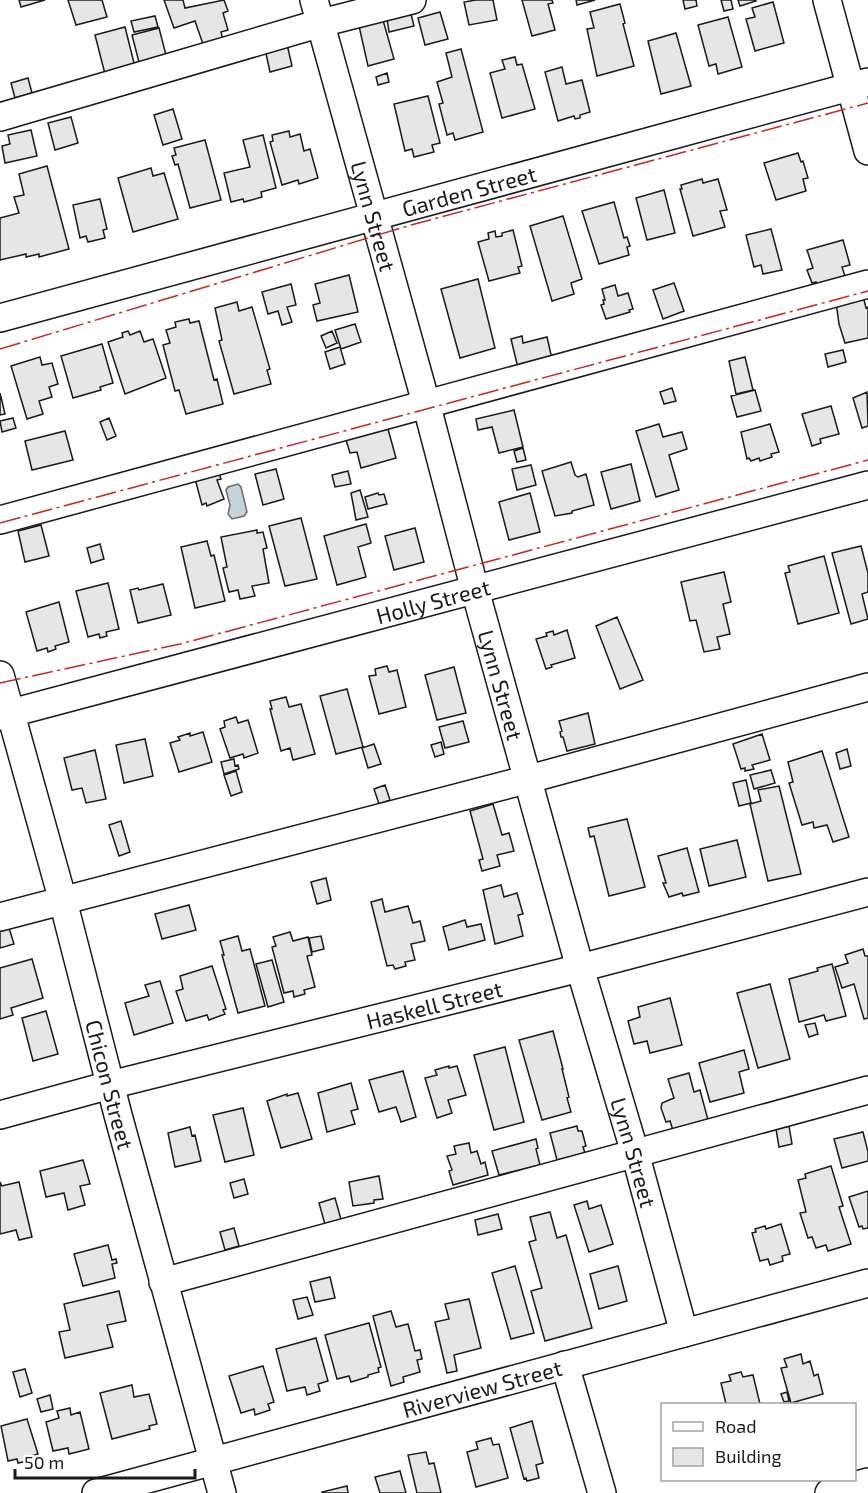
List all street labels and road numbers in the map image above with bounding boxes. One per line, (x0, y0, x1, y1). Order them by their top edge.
street label: Lynn Street (346, 158, 402, 274)
street label: Garden Street (399, 160, 539, 221)
street label: Holly Street (373, 573, 493, 628)
street label: Lynn Street (474, 627, 529, 743)
street label: Haskell Street (363, 975, 505, 1034)
street label: Chicon Street (81, 1017, 140, 1152)
street label: Lynn Street (606, 1094, 662, 1210)
street label: Riverview Street (399, 1354, 565, 1422)

